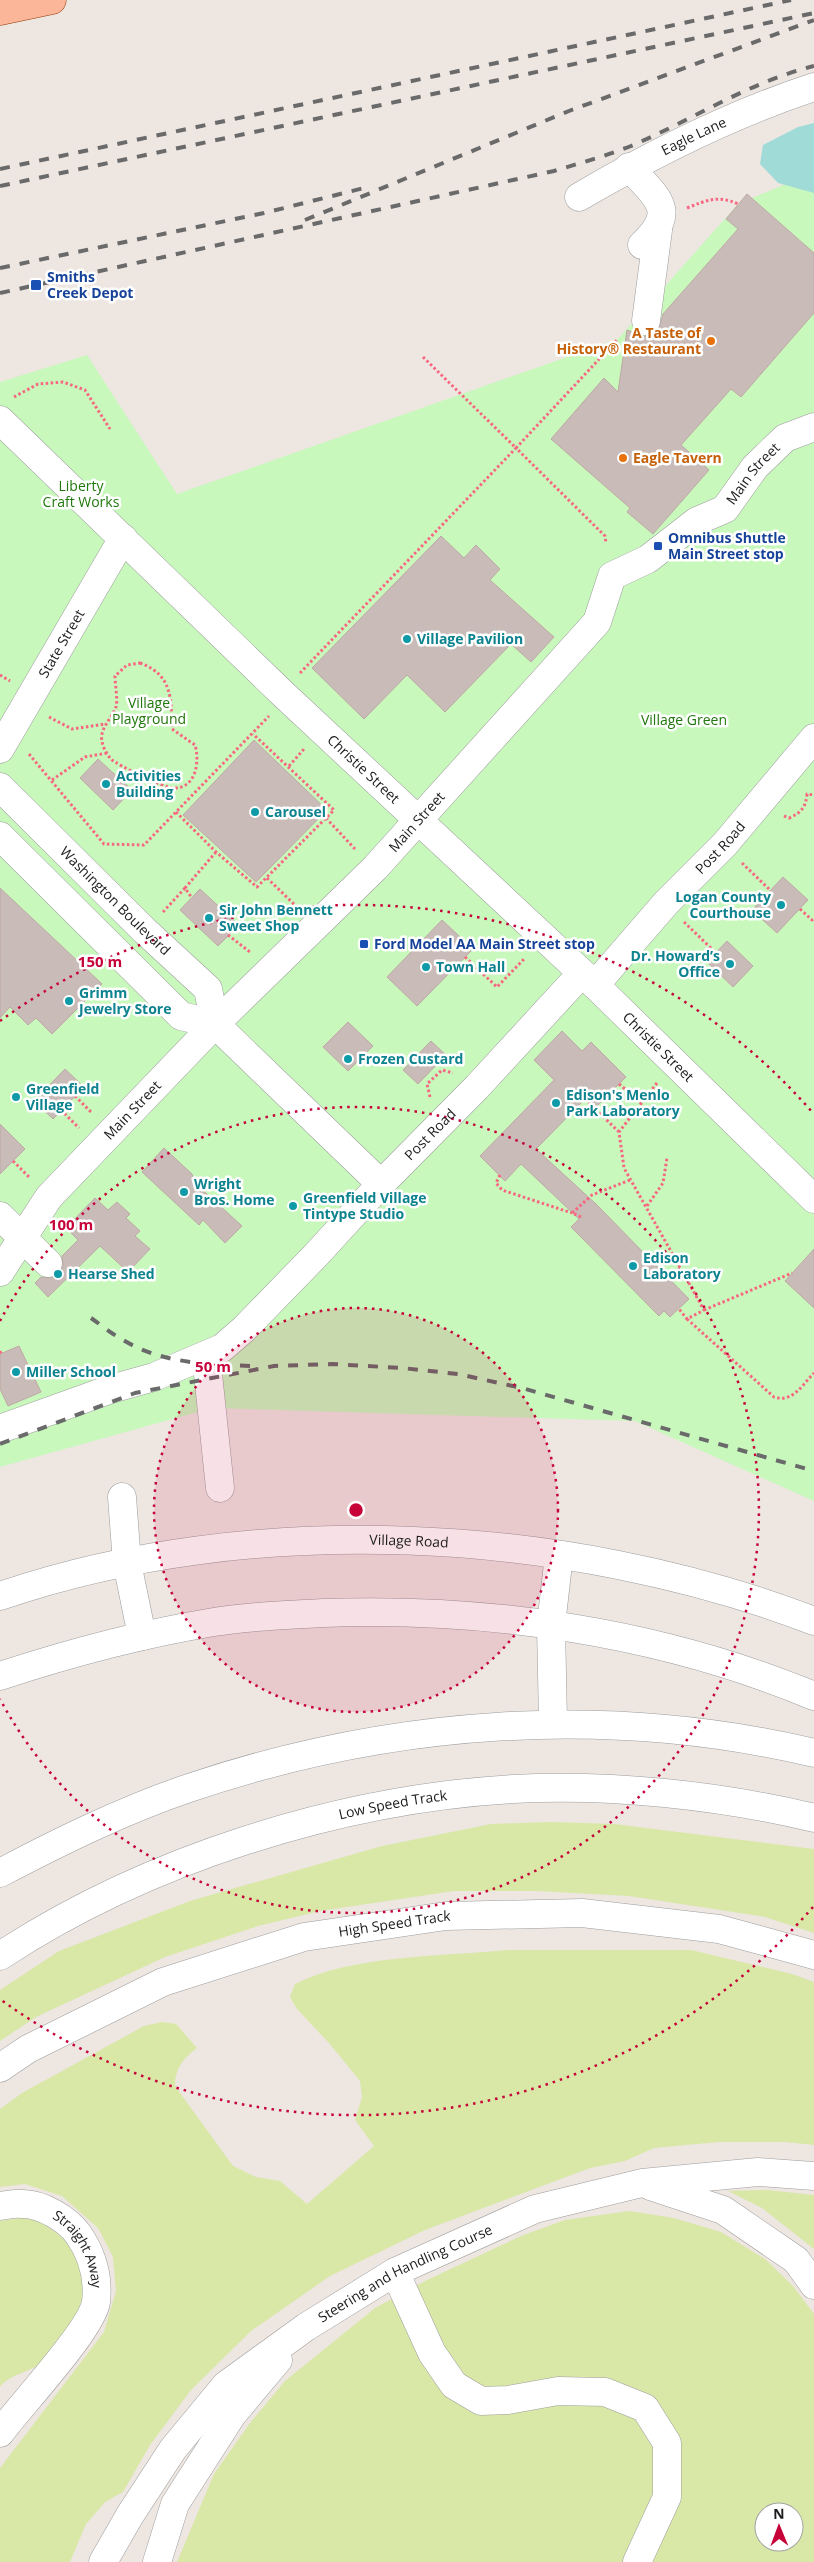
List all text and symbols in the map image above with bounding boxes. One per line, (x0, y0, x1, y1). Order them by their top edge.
street label: Eagle Lane (658, 112, 729, 159)
place label: Smiths Creek Depot (47, 267, 133, 302)
marker: Smiths Creek Depot (29, 278, 43, 292)
place label: A Taste of History® Restaurant (556, 323, 703, 358)
marker: A Taste of History® Restaurant (705, 335, 717, 347)
street label: Main Street (721, 438, 784, 508)
place label: Eagle Tavern (633, 448, 722, 467)
marker: Eagle Tavern (617, 452, 629, 464)
park label: Liberty Craft Works (43, 476, 120, 511)
place label: Omnibus Shuttle Main Street stop (668, 528, 786, 563)
marker: Omnibus Shuttle Main Street stop (652, 540, 664, 552)
street label: State Street (34, 606, 88, 681)
place label: Village Pavilion (417, 629, 523, 648)
marker: Village Pavilion (401, 633, 413, 645)
park label: Village Playground (112, 693, 186, 728)
park label: Village Green (641, 710, 727, 729)
street label: Christie Street (324, 730, 404, 807)
place label: Activities Building (116, 766, 181, 801)
marker: Activities Building (100, 778, 112, 790)
street label: Main Street (384, 787, 449, 856)
place label: Carousel (265, 802, 326, 821)
marker: Carousel (249, 806, 261, 818)
street label: Post Road (691, 817, 749, 878)
street label: Washington Boulevard (56, 842, 175, 959)
place label: Logan County Courthouse (675, 887, 771, 922)
marker: Logan County Courthouse (775, 899, 787, 911)
place label: Sir John Bennett Sweet Shop (219, 900, 333, 935)
marker: Sir John Bennett Sweet Shop (203, 912, 215, 924)
place label: Ford Model AA Main Street stop (374, 934, 595, 953)
marker: Ford Model AA Main Street stop (358, 938, 370, 950)
place label: Dr. Howard’s Office (631, 946, 720, 981)
text: 150 m (78, 951, 122, 971)
place label: Town Hall (436, 957, 505, 976)
marker: Dr. Howard’s Office (724, 958, 736, 970)
marker: Town Hall (420, 961, 432, 973)
place label: Grimm Jewelry Store (77, 983, 171, 1018)
marker: Grimm Jewelry Store (63, 995, 75, 1007)
street label: Christie Street (619, 1007, 698, 1086)
place label: Frozen Custard (358, 1049, 463, 1068)
marker: Frozen Custard (342, 1053, 354, 1065)
street label: Main Street (99, 1076, 165, 1144)
place label: Greenfield Village (26, 1079, 99, 1114)
place label: Edison's Menlo Park Laboratory (566, 1085, 680, 1120)
marker: Greenfield Village (10, 1091, 22, 1103)
marker: Edison's Menlo Park Laboratory (550, 1097, 562, 1109)
street label: Post Road (400, 1104, 460, 1164)
place label: Wright Bros. Home (194, 1174, 274, 1209)
marker: Wright Bros. Home (178, 1186, 190, 1198)
place label: Greenfield Village Tintype Studio (303, 1188, 427, 1223)
marker: Greenfield Village Tintype Studio (287, 1200, 299, 1212)
text: 100 m (49, 1214, 93, 1234)
place label: Edison Laboratory (643, 1248, 721, 1283)
marker: Edison Laboratory (627, 1260, 639, 1272)
place label: Hearse Shed (68, 1264, 155, 1283)
marker: Hearse Shed (52, 1268, 64, 1280)
text: 50 m (195, 1356, 231, 1376)
place label: Miller School (26, 1362, 116, 1381)
marker: Miller School (10, 1366, 22, 1378)
centre of rings (347, 1501, 365, 1519)
street label: Village Road (369, 1530, 449, 1552)
street label: Low Speed Track (337, 1785, 449, 1823)
street label: High Speed Track (337, 1906, 451, 1941)
street label: Straight Away (50, 2205, 107, 2290)
street label: Steering and Handling Course (314, 2219, 495, 2326)
north arrow (754, 2502, 804, 2552)
text: N (773, 2504, 785, 2523)

